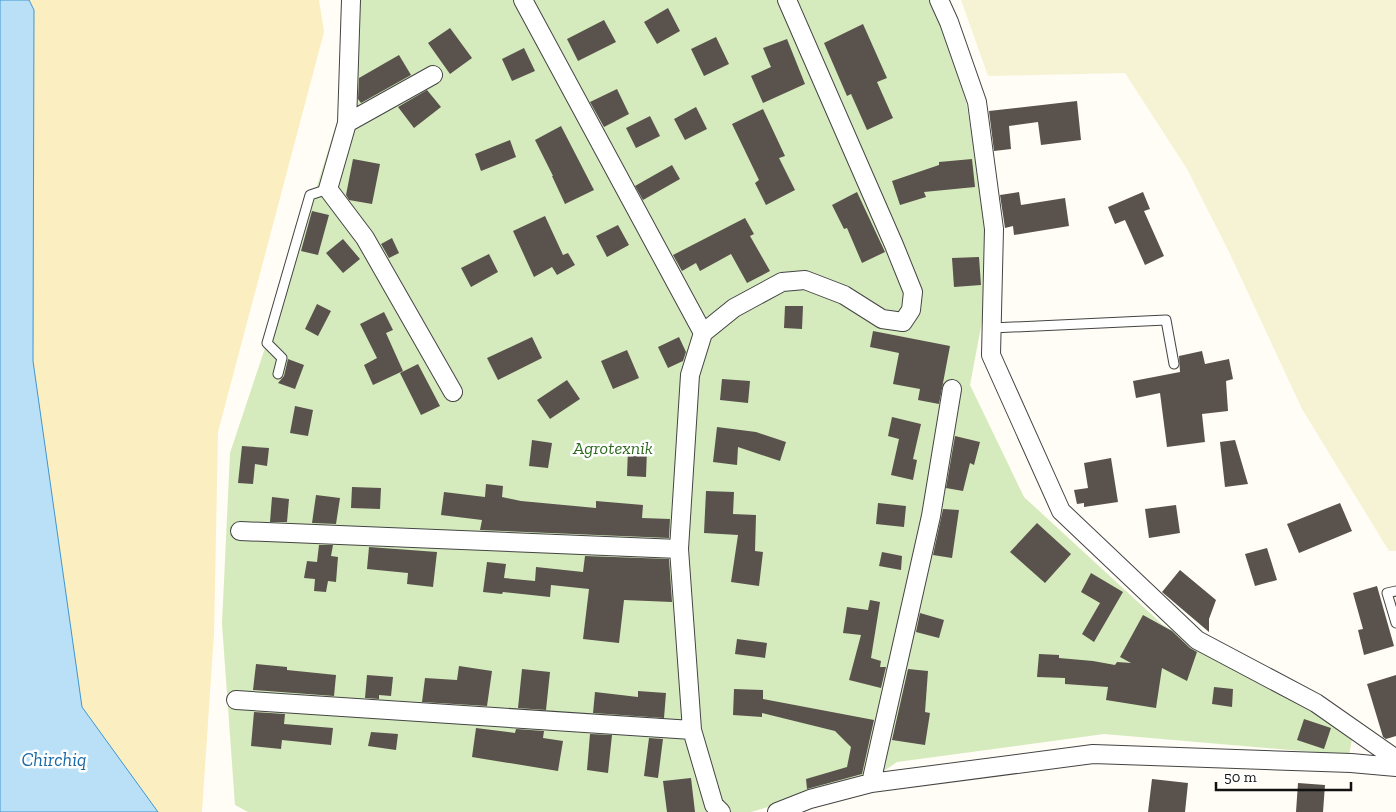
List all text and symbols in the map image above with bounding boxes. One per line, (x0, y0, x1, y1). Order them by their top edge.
park label: Agrotexnik (572, 437, 653, 459)
water label: Chirchiq (21, 748, 87, 771)
scale bar (1216, 760, 1351, 792)
text: 50 m (1224, 768, 1257, 786)

